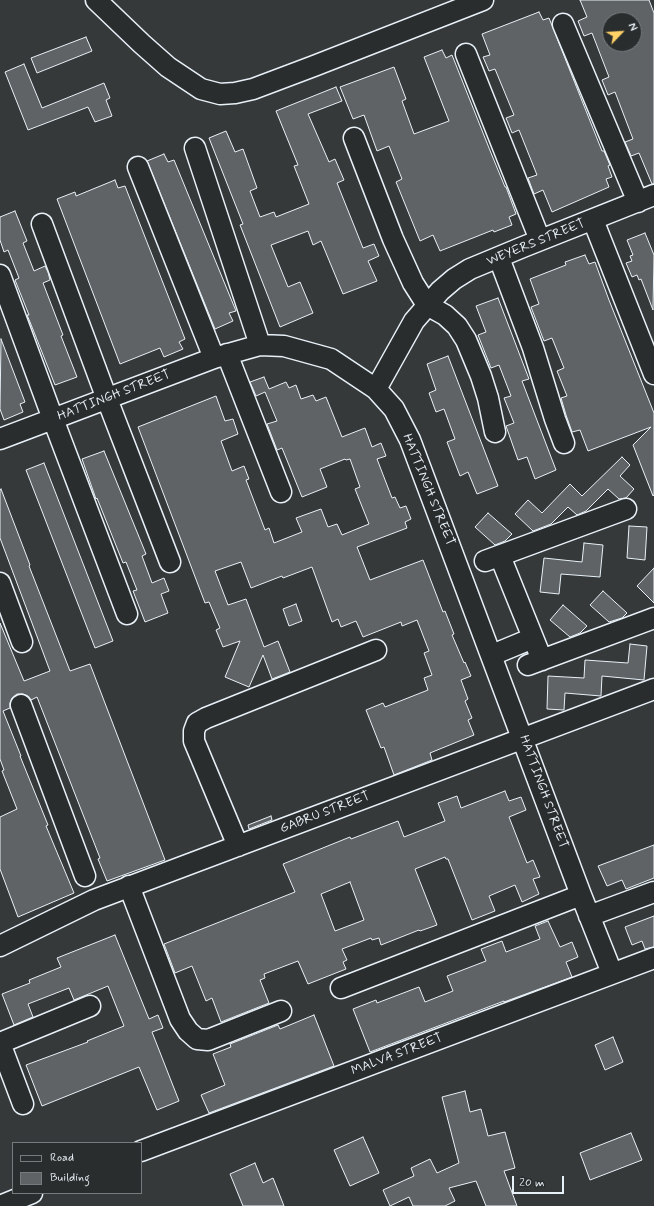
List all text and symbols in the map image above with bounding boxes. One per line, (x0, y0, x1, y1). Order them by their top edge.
north arrow (602, 12, 642, 52)
text: N (624, 21, 640, 34)
street label: WEYERS STREET (485, 216, 587, 270)
street label: HATTINGH STREET (55, 367, 173, 425)
street label: HATTINGH STREET (398, 432, 458, 548)
street label: HATTINGH STREET (515, 733, 571, 851)
street label: GABRU STREET (278, 789, 372, 837)
street label: MALVA STREET (349, 1030, 445, 1080)
legend (12, 1142, 142, 1194)
text: Road (50, 1150, 74, 1166)
scale bar (514, 1168, 566, 1194)
text: Building (50, 1170, 90, 1186)
text: 20 m (519, 1175, 545, 1191)

